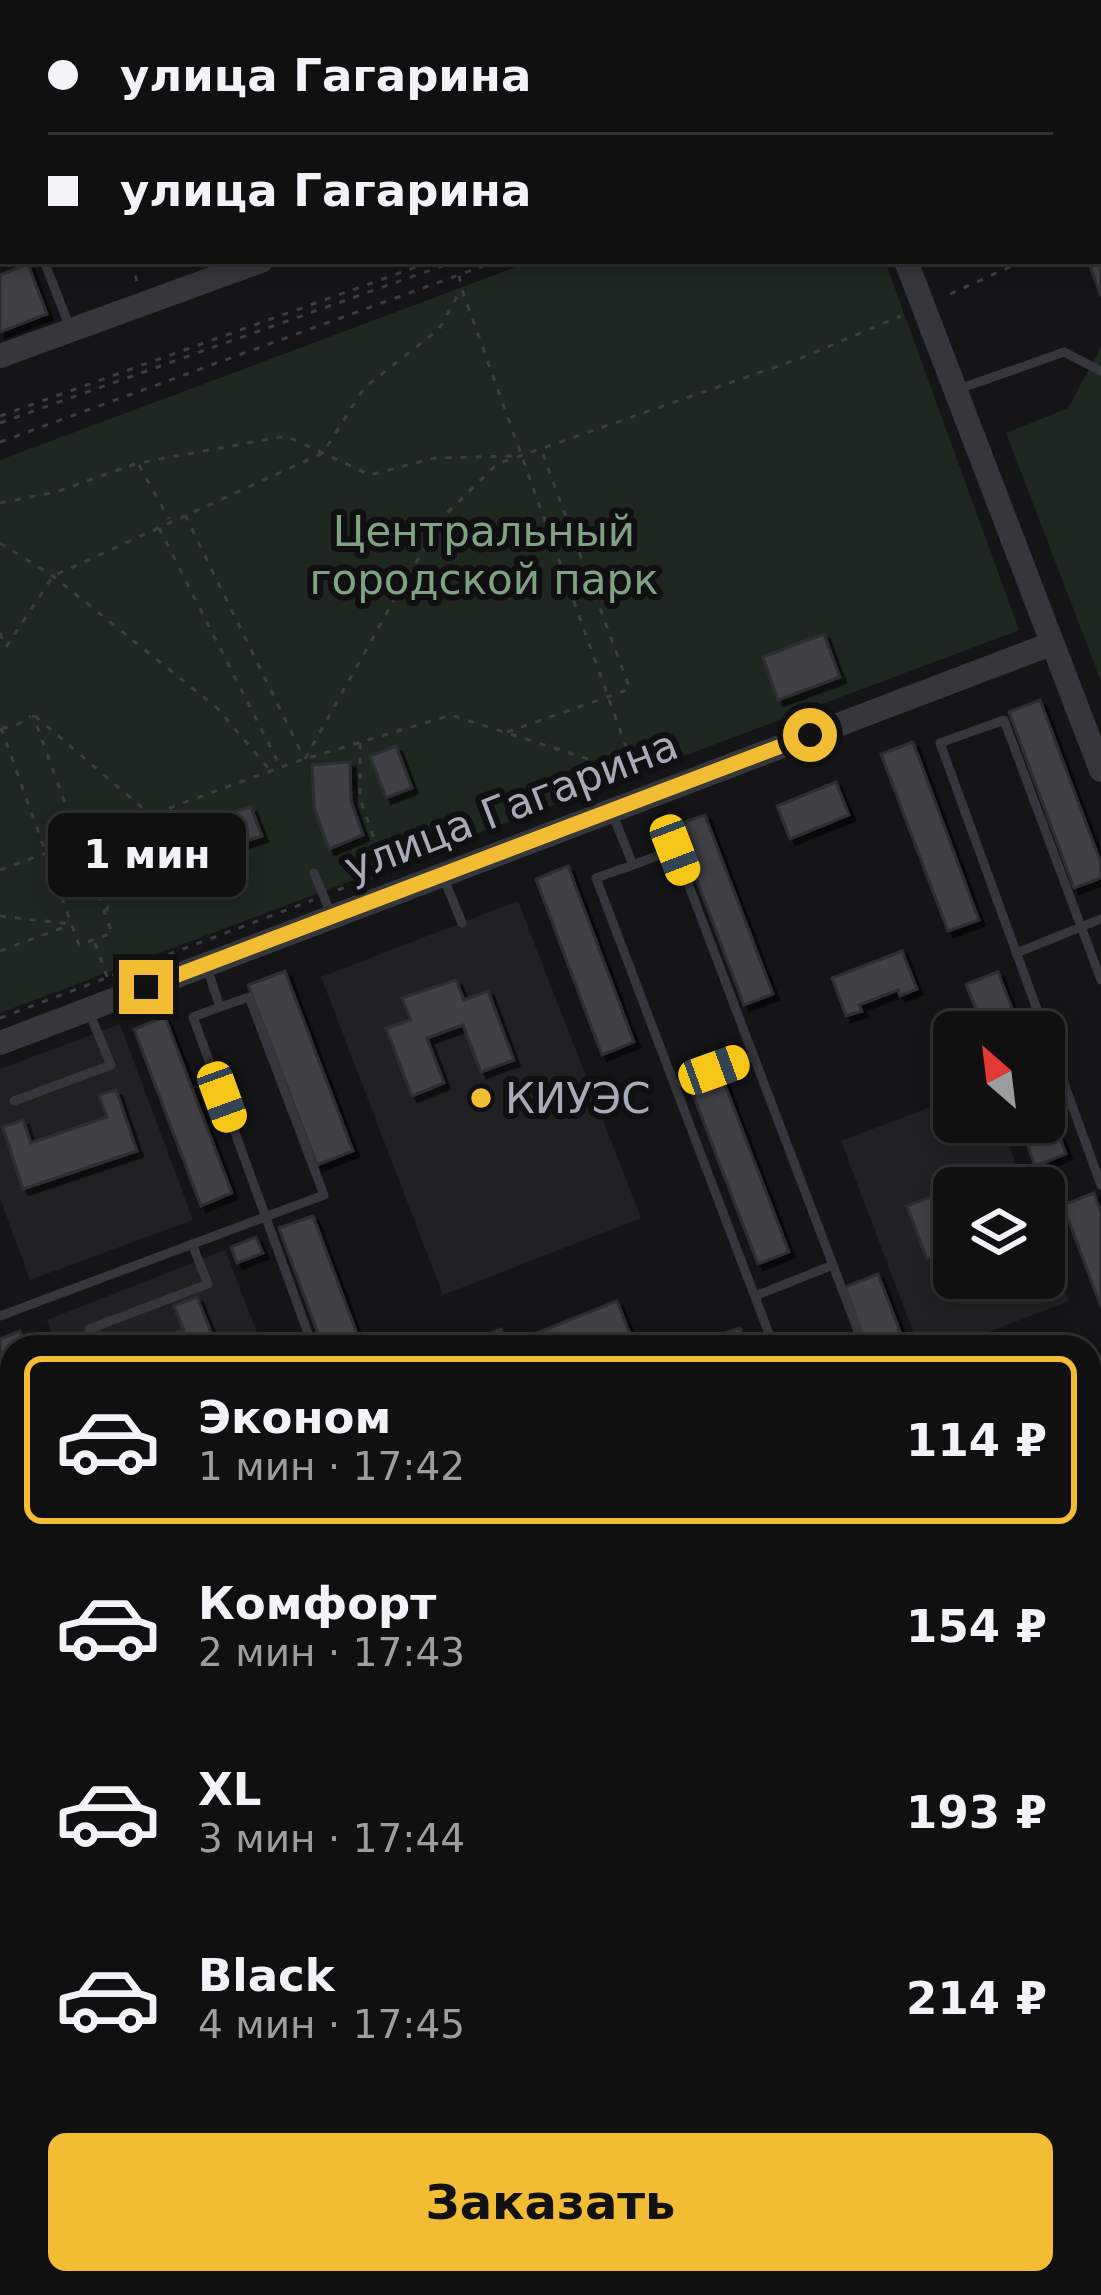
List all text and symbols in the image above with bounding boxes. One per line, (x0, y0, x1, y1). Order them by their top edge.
text: улица Гагарина (120, 49, 531, 102)
text: улица Гагарина (120, 164, 531, 217)
park label: Центральный городской парк (309, 507, 659, 604)
route start (783, 708, 837, 762)
street label: улица Гагарина (337, 720, 685, 892)
car (645, 810, 705, 890)
callout: 1 мин (47, 813, 245, 897)
text: 1 мин (84, 832, 210, 877)
route end (119, 960, 173, 1014)
north arrow (933, 1011, 1065, 1143)
map controls (933, 1011, 1065, 1299)
car (674, 1041, 754, 1099)
car (193, 1057, 251, 1137)
place label: КИУЭС (505, 1074, 650, 1123)
marker: КИУЭС (468, 1085, 494, 1111)
button: layers (933, 1167, 1065, 1299)
icon: car (54, 1386, 162, 1494)
text: Эконом (198, 1391, 391, 1444)
text: 114 ₽ (906, 1414, 1047, 1467)
text: 1 мин · 17:42 (198, 1444, 465, 1489)
icon: car (54, 1572, 162, 1680)
text: Комфорт (198, 1577, 436, 1630)
text: 154 ₽ (906, 1600, 1047, 1653)
text: 2 мин · 17:43 (198, 1630, 465, 1675)
icon: car (54, 1758, 162, 1866)
text: XL (198, 1763, 261, 1816)
text: 193 ₽ (906, 1786, 1047, 1839)
text: 3 мин · 17:44 (198, 1816, 465, 1861)
icon: car (54, 1944, 162, 2052)
text: Black (198, 1949, 335, 2002)
text: 214 ₽ (906, 1972, 1047, 2025)
text: 4 мин · 17:45 (198, 2002, 465, 2047)
button: Заказать (48, 2133, 1053, 2271)

